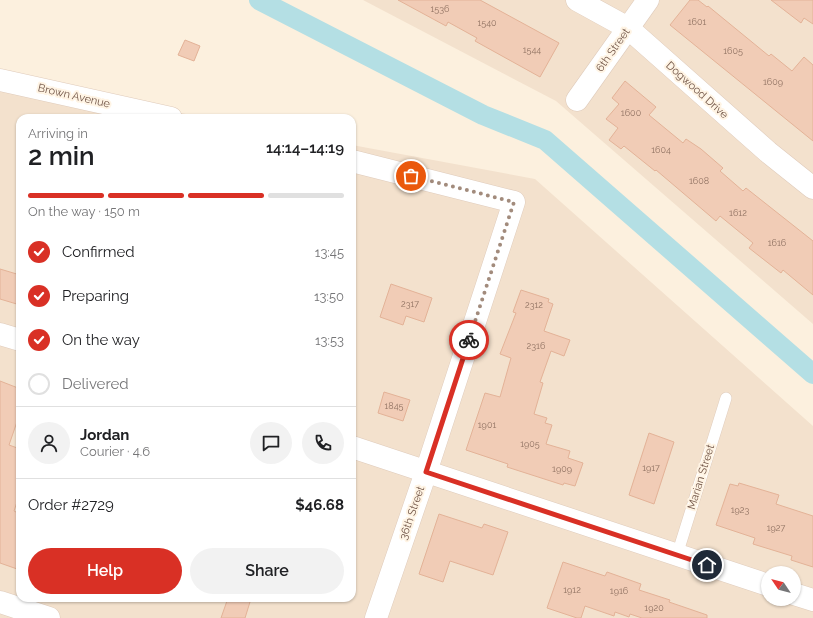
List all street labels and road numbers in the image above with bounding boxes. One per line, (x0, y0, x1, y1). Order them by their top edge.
street label: 6th Street (593, 26, 633, 74)
street label: Dogwood Drive (663, 59, 731, 122)
street label: Brown Avenue (37, 81, 112, 111)
street label: Marian Street (685, 443, 717, 511)
street label: 36th Street (397, 484, 427, 542)

